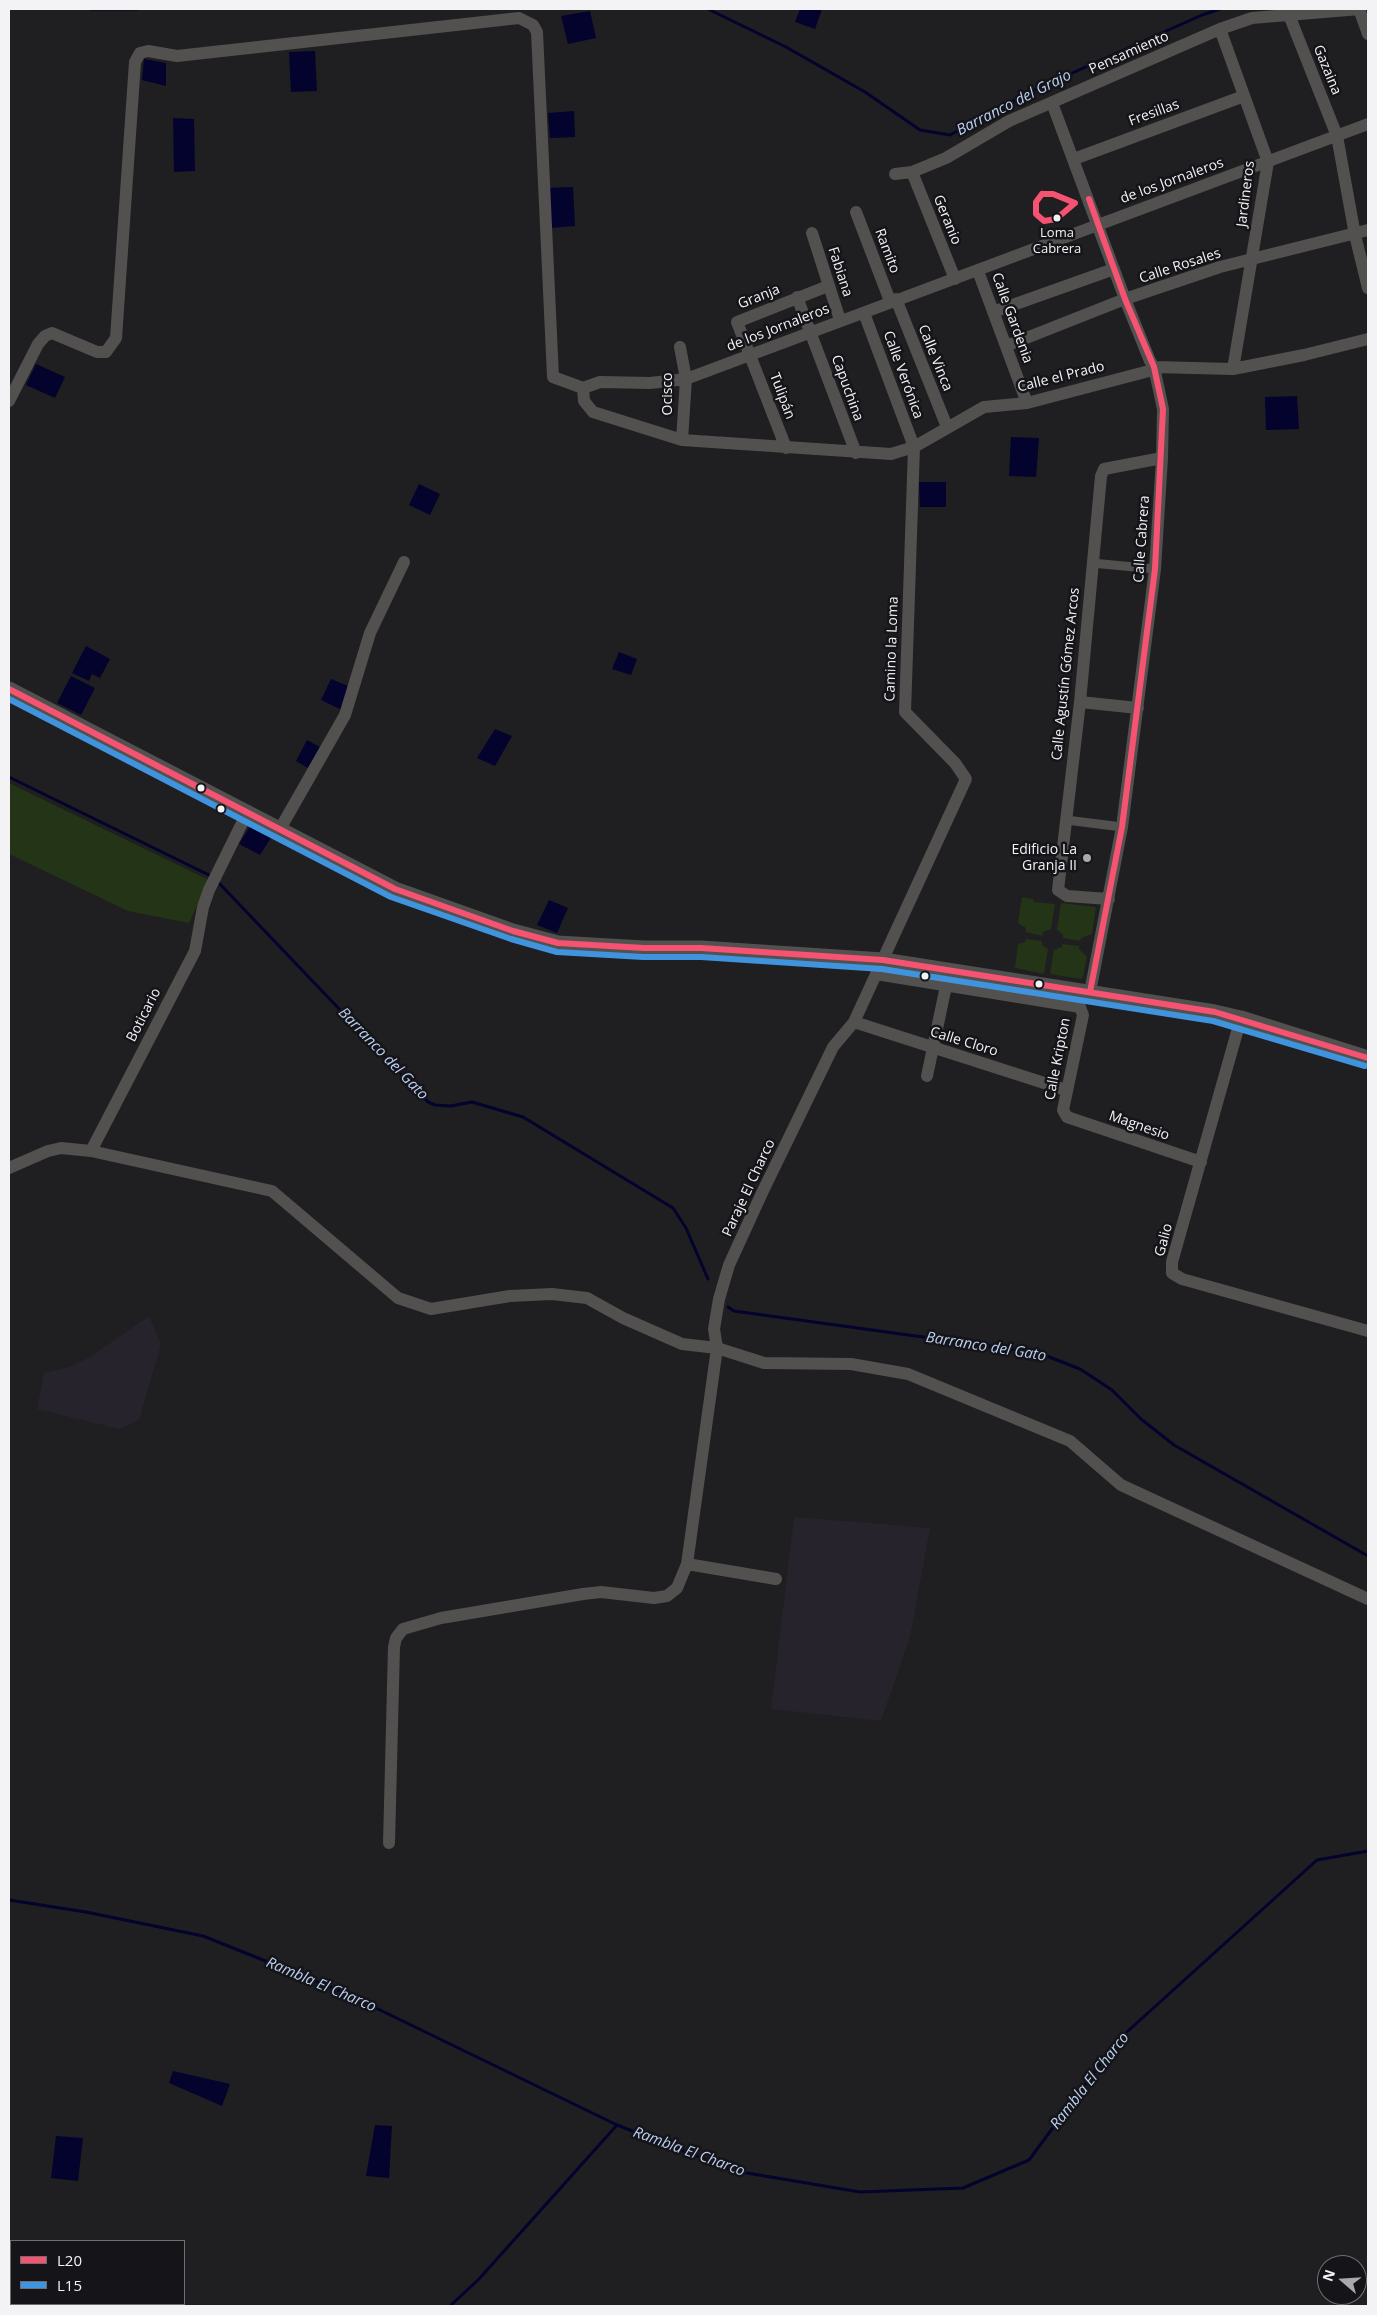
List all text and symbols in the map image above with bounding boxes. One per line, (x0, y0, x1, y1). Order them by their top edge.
street label: Pensamiento (1086, 28, 1172, 78)
street label: Gazaina (1309, 43, 1345, 97)
water label: Barranco del Grajo (954, 66, 1074, 140)
street label: Fresillas (1126, 96, 1182, 130)
street label: de los Jornaleros (1118, 154, 1226, 208)
street label: Jardineros (1234, 160, 1258, 228)
street label: Geranio (929, 193, 965, 247)
marker: Loma Cabrera (1052, 213, 1062, 223)
place label: Loma Cabrera (1033, 225, 1081, 256)
street label: Ramito (871, 226, 903, 276)
street label: Fabiana (824, 245, 856, 299)
street label: Calle Rosales (1137, 245, 1223, 287)
street label: Calle Gardenia (988, 270, 1036, 366)
street label: Granja (736, 281, 782, 313)
street label: de los Jornaleros (724, 301, 832, 355)
street label: Calle Vinca (914, 322, 956, 394)
street label: Calle Verónica (879, 329, 927, 421)
street label: Capuchina (827, 353, 867, 423)
street label: Calle el Prado (1016, 358, 1106, 396)
street label: Tulipán (766, 370, 798, 422)
street label: Ocisco (660, 373, 676, 415)
street label: Calle Cabrera (1131, 495, 1153, 583)
street label: Calle Agustín Gómez Arcos (1049, 587, 1083, 761)
street label: Camino la Loma (882, 596, 902, 702)
unlabelled marker (196, 783, 206, 793)
unlabelled marker (216, 804, 226, 814)
place label: Edificio La Granja II (1011, 842, 1077, 874)
marker: Edificio La Granja II (1081, 852, 1093, 864)
unlabelled marker (920, 971, 930, 981)
unlabelled marker (1034, 979, 1044, 989)
street label: Boticario (123, 985, 165, 1045)
water label: Barranco del Gato (334, 1004, 432, 1104)
street label: Calle Kripton (1042, 1016, 1074, 1102)
street label: Calle Cloro (928, 1024, 1000, 1060)
street label: Magnesio (1106, 1108, 1172, 1144)
street label: Paraje El Charco (719, 1137, 779, 1239)
street label: Galio (1152, 1222, 1176, 1258)
water label: Barranco del Gato (925, 1329, 1047, 1365)
water label: Rambla El Charco (263, 1954, 379, 2016)
water label: Rambla El Charco (1047, 2029, 1133, 2133)
water label: Rambla El Charco (631, 2123, 747, 2181)
legend (10, 2240, 185, 2305)
text: L20 (57, 2250, 82, 2270)
north arrow (1317, 2255, 1367, 2305)
text: N (1317, 2267, 1339, 2284)
text: L15 (57, 2275, 82, 2295)

